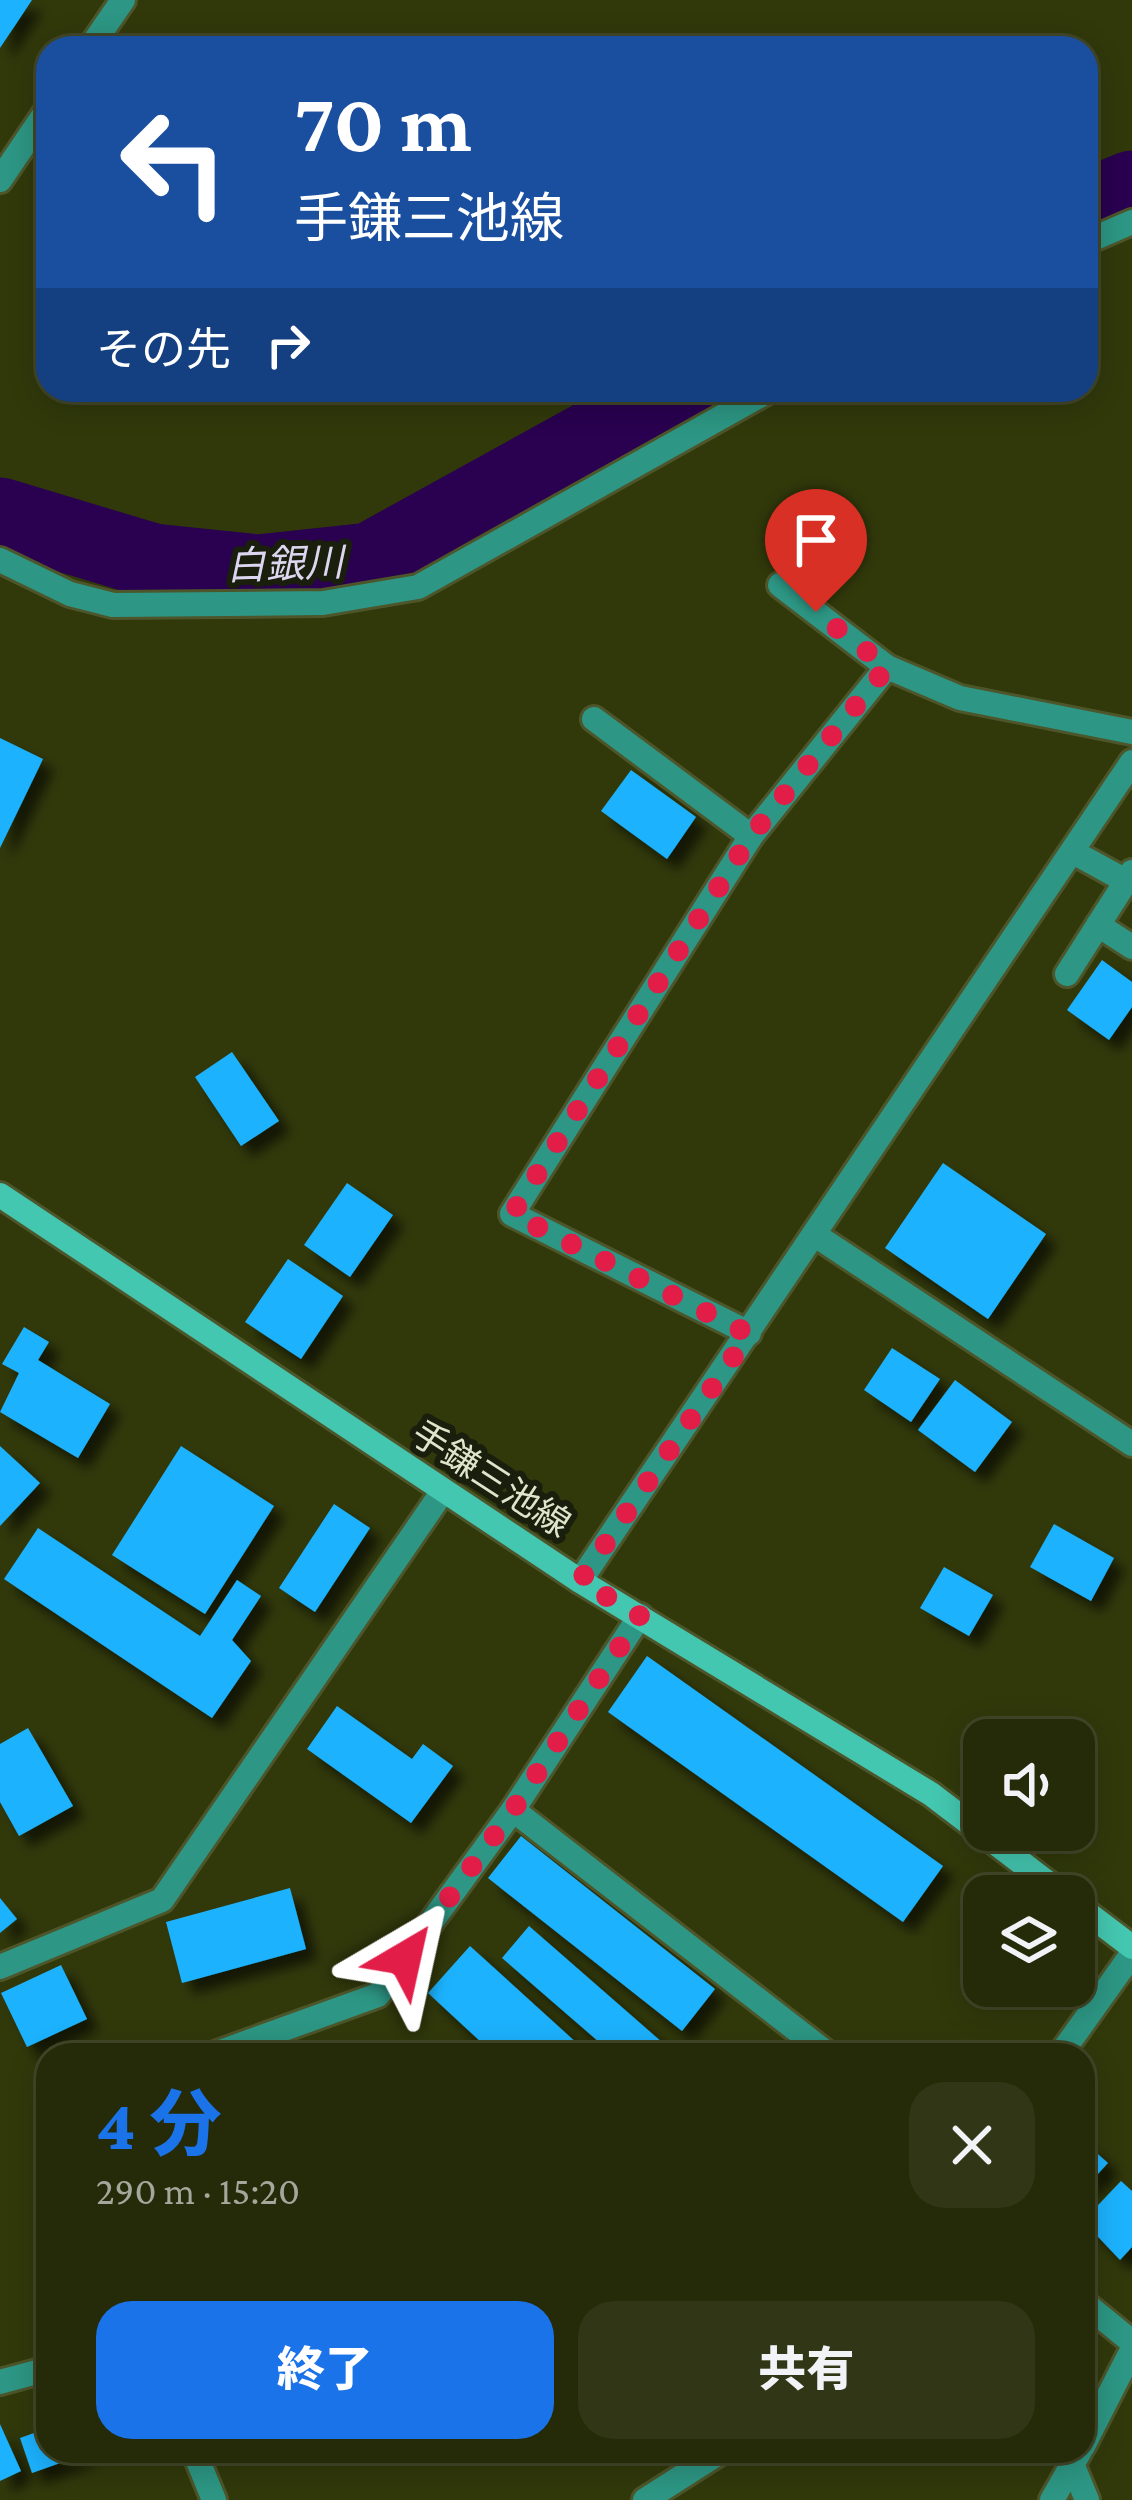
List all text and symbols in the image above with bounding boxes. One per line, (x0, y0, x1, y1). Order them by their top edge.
text: 70 m (294, 76, 472, 169)
icon: left (96, 84, 252, 240)
text: 手鎌三池線 (294, 189, 564, 249)
icon: right (255, 312, 321, 378)
text: その先 (96, 325, 231, 375)
pin (765, 489, 867, 612)
icon: arrive (783, 507, 849, 573)
water label: 白銀川 (226, 540, 348, 588)
street label: 手鎌三池線 (405, 1413, 577, 1545)
map controls (963, 1719, 1095, 2007)
button: sound (963, 1719, 1095, 1851)
button: layers (963, 1875, 1095, 2007)
position arrow (342, 1895, 468, 2021)
button: close (909, 2082, 1035, 2208)
text: 4 分 (96, 2084, 222, 2164)
text: 290 m · 15:20 (96, 2169, 300, 2212)
button: 終了 (96, 2301, 554, 2439)
button: 共有 (578, 2301, 1035, 2439)

